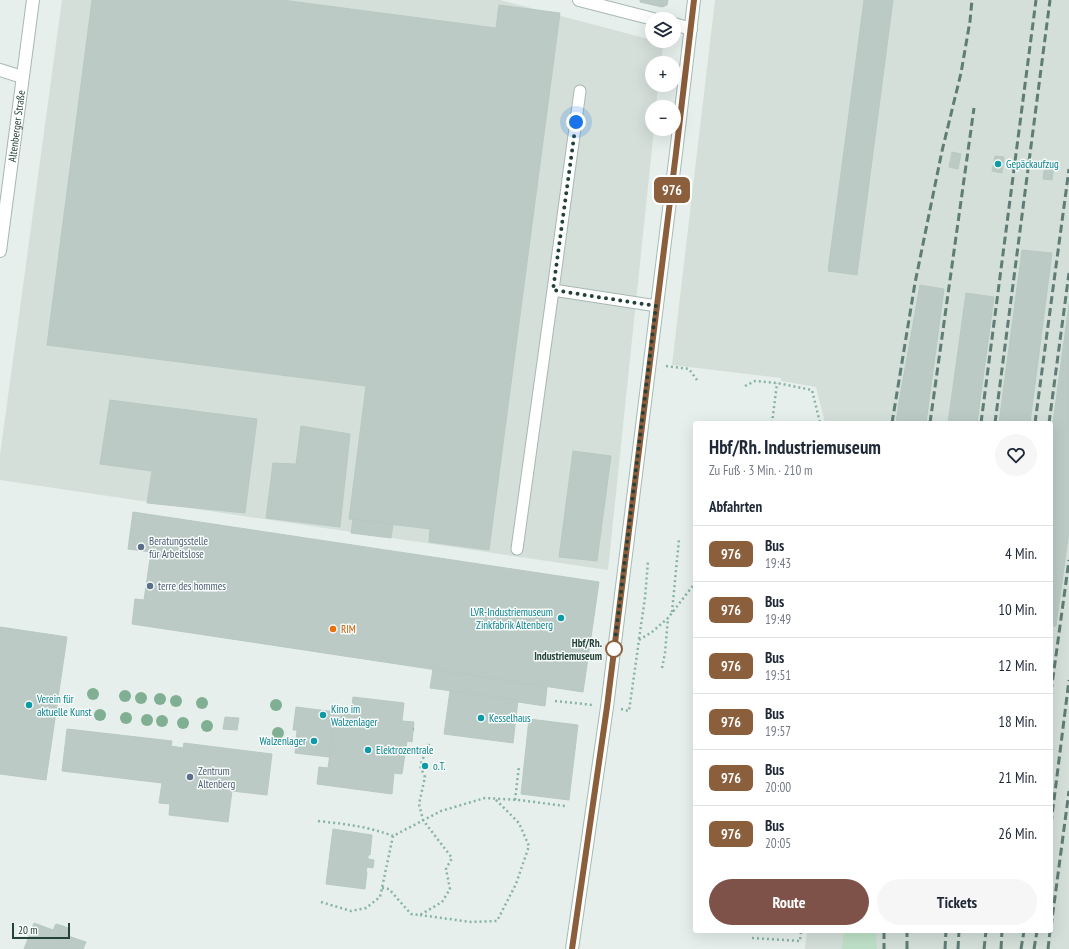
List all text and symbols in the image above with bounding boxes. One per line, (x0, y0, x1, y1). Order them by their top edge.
map controls (645, 12, 681, 136)
button: layers (645, 12, 681, 48)
button: + (645, 56, 681, 92)
street label: Altenberger Straße (5, 89, 28, 163)
button: − (645, 100, 681, 136)
your location (566, 112, 586, 132)
place label: Gepäckaufzug (1006, 157, 1059, 171)
marker: Gepäckaufzug (993, 159, 1003, 169)
line badge: 976 (649, 177, 695, 203)
text: 976 (662, 181, 682, 199)
button: heart (995, 434, 1037, 476)
text: Hbf/Rh. Industriemuseum (709, 435, 881, 459)
text: Zu Fuß · 3 Min. · 210 m (709, 462, 812, 479)
text: Abfahrten (709, 497, 762, 516)
place label: Beratungsstelle für Arbeitslose (149, 534, 209, 561)
text: Bus (765, 536, 784, 555)
marker: Beratungsstelle für Arbeitslose (136, 542, 146, 552)
text: 4 Min. (1005, 544, 1037, 563)
text: 976 (721, 545, 741, 563)
text: 19:43 (765, 555, 791, 572)
place label: terre des hommes (158, 579, 226, 593)
marker: terre des hommes (145, 581, 155, 591)
text: Bus (765, 592, 784, 611)
text: 10 Min. (998, 600, 1037, 619)
text: 976 (721, 601, 741, 619)
place label: LVR-Industriemuseum Zinkfabrik Altenberg (470, 605, 553, 632)
text: 19:49 (765, 611, 791, 628)
marker: LVR-Industriemuseum Zinkfabrik Altenberg (556, 613, 566, 623)
place label: RIM (341, 622, 356, 636)
marker: RIM (328, 624, 338, 634)
place label: Hbf/Rh. Industriemuseum (534, 636, 602, 663)
marker: Hbf/Rh. Industriemuseum (605, 640, 623, 658)
text: Bus (765, 648, 784, 667)
text: 12 Min. (998, 656, 1037, 675)
text: 976 (721, 657, 741, 675)
text: 19:51 (765, 667, 791, 684)
place label: Verein für aktuelle Kunst (36, 692, 92, 719)
marker: Verein für aktuelle Kunst (24, 700, 34, 710)
place label: Kino im Walzenlager (331, 702, 377, 729)
text: Bus (765, 704, 784, 723)
marker: Kino im Walzenlager (318, 710, 328, 720)
place label: Kesselhaus (489, 711, 531, 725)
text: 18 Min. (998, 712, 1037, 731)
marker: Kesselhaus (476, 713, 486, 723)
text: 976 (721, 713, 741, 731)
text: 19:57 (765, 723, 791, 740)
place label: Walzenlager (260, 734, 306, 748)
marker: Walzenlager (309, 736, 319, 746)
place label: Elektrozentrale (376, 743, 434, 757)
marker: Elektrozentrale (363, 745, 373, 755)
place label: o.T. (433, 759, 446, 773)
text: Bus (765, 760, 784, 779)
marker: o.T. (420, 761, 430, 771)
place label: Zentrum Altenberg (198, 764, 235, 791)
text: 21 Min. (998, 768, 1037, 787)
text: 976 (721, 769, 741, 787)
marker: Zentrum Altenberg (185, 772, 195, 782)
text: 20:00 (765, 779, 791, 796)
text: Bus (765, 816, 784, 835)
text: 26 Min. (998, 824, 1037, 843)
text: 976 (721, 825, 741, 843)
text: 20:05 (765, 835, 791, 852)
button: Route (709, 879, 869, 925)
button: Tickets (877, 879, 1037, 925)
scale bar (12, 921, 70, 940)
text: 20 m (18, 923, 37, 937)

